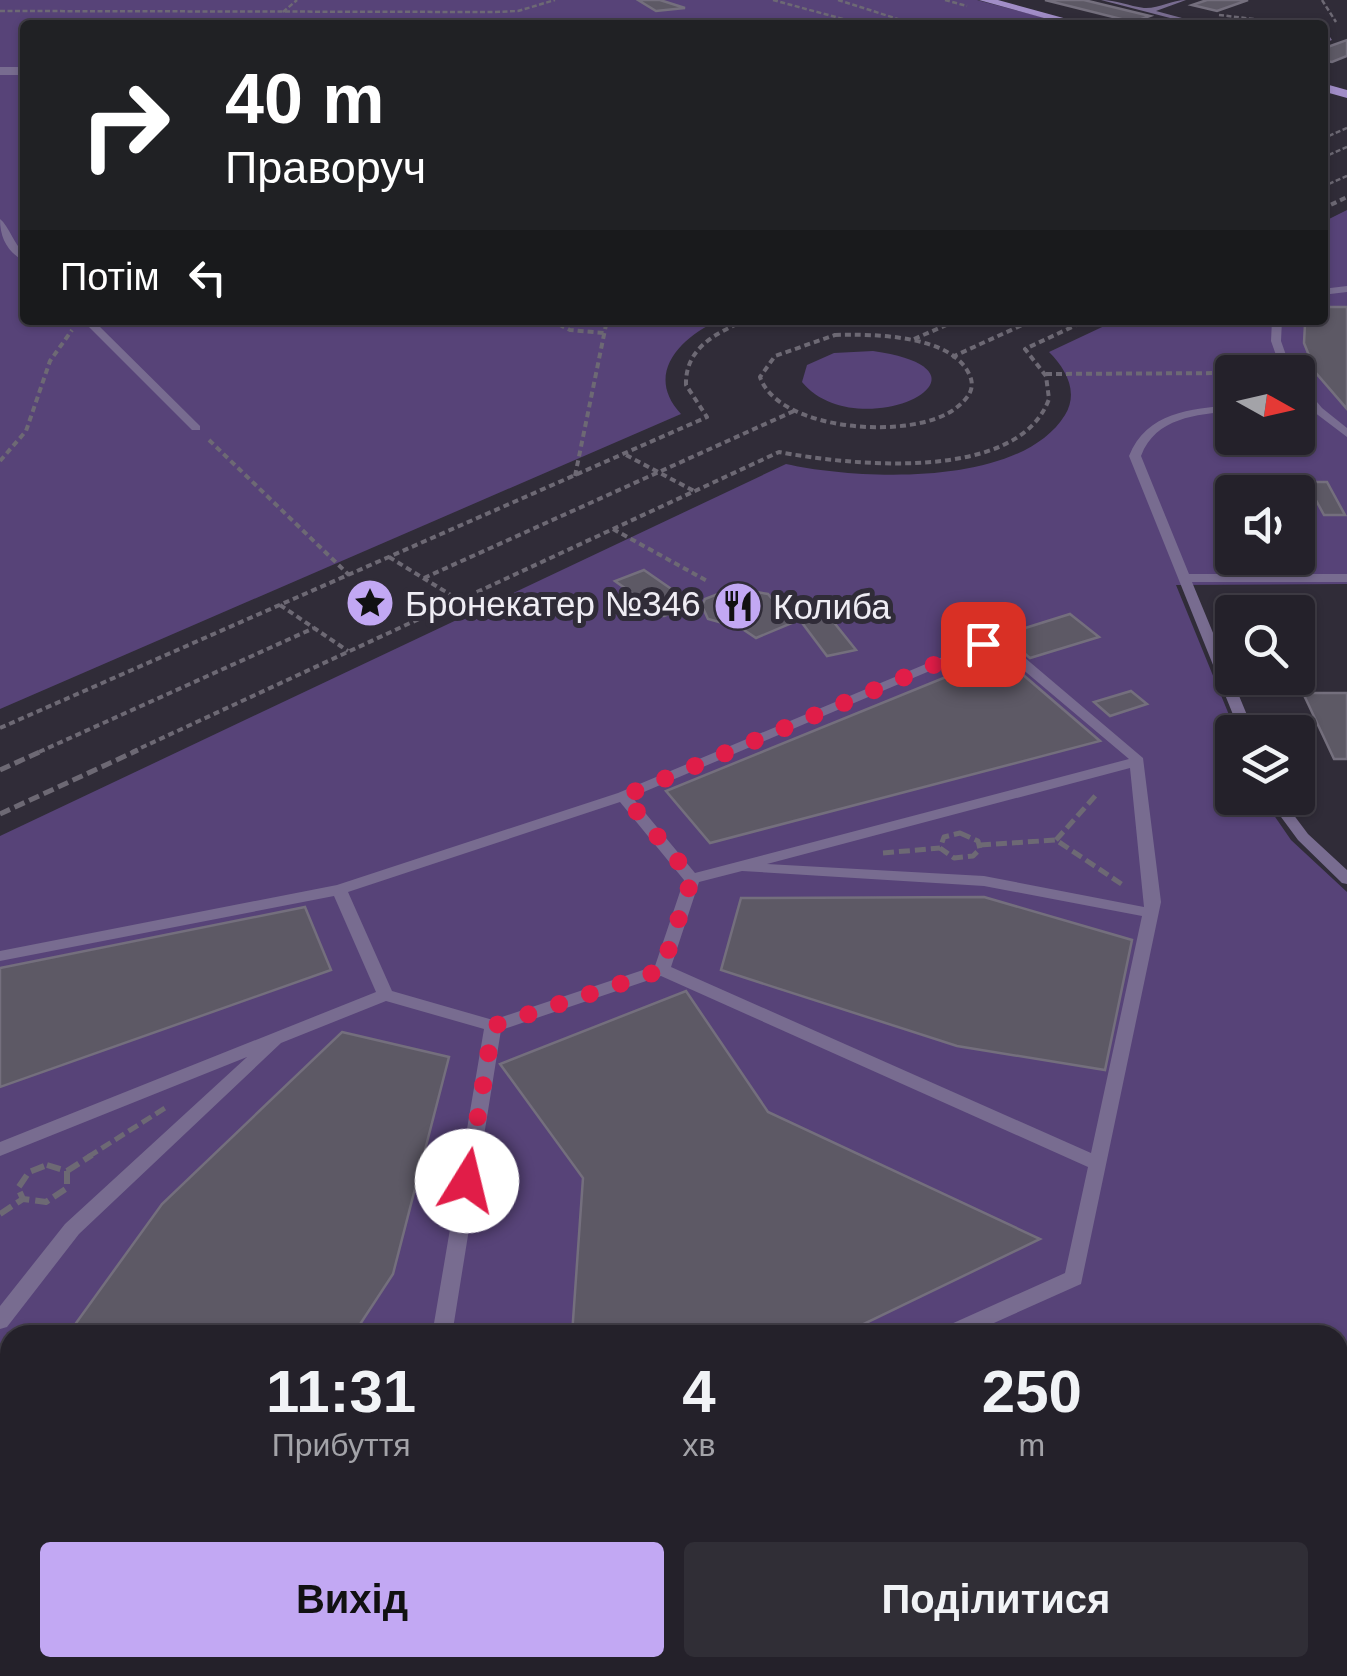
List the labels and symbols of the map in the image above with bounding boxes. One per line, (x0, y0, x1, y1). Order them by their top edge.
north arrow (1215, 355, 1315, 455)
place icon: Бронекатер №346 (344, 577, 396, 629)
restaurant icon: Колиба (712, 580, 764, 632)
place label: Бронекатер №346 (405, 584, 701, 623)
place label: Колиба (773, 587, 891, 626)
pin (941, 602, 1026, 687)
position arrow (415, 1129, 519, 1233)

